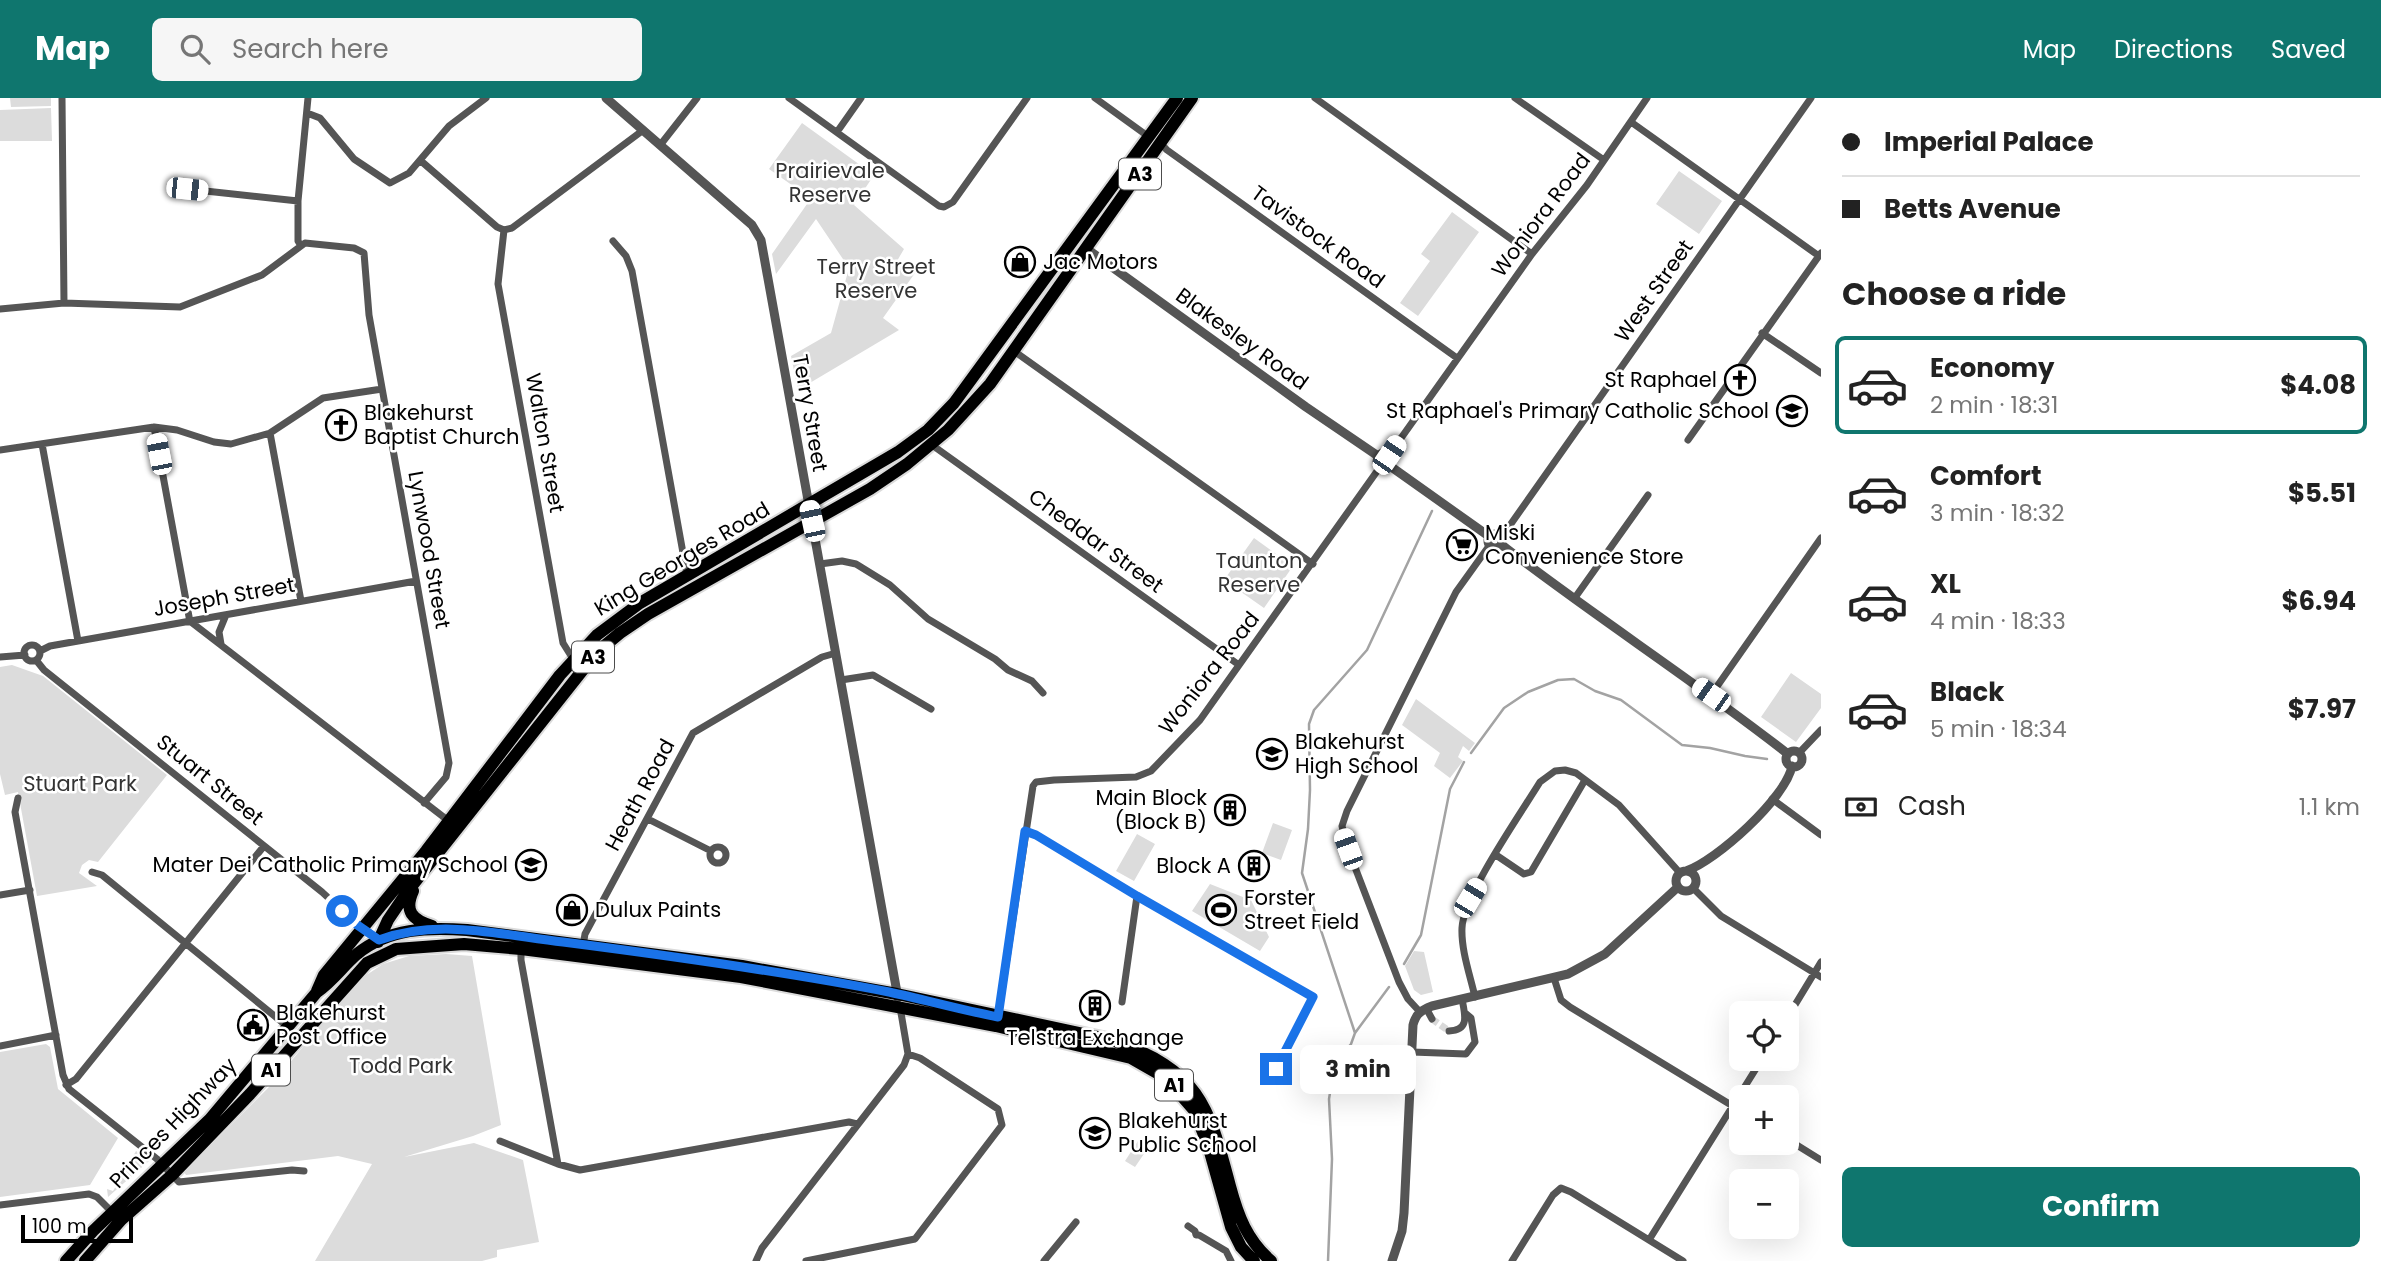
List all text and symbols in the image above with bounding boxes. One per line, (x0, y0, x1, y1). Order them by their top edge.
search box (152, 18, 642, 81)
text: Map (35, 25, 110, 72)
icon: search (176, 30, 214, 68)
text: Search here (232, 31, 389, 67)
text: Map (2023, 33, 2076, 66)
text: Directions (2114, 33, 2233, 66)
text: Saved (2271, 33, 2346, 66)
text: Imperial Palace (1884, 124, 2093, 160)
street label: Woniora Road (1484, 147, 1597, 283)
park label: Prairievale Reserve (775, 156, 885, 209)
road number: A3 (1119, 158, 1161, 190)
car (166, 176, 209, 202)
street label: Tavistock Road (1246, 178, 1391, 295)
text: Betts Avenue (1884, 191, 2061, 227)
street label: West Street (1608, 234, 1700, 348)
shop icon: Jac Motors (1003, 245, 1037, 279)
place label: Jac Motors (1043, 247, 1158, 276)
park label: Terry Street Reserve (817, 252, 935, 305)
text: Choose a ride (1842, 271, 2066, 316)
street label: Blakesley Road (1170, 281, 1314, 397)
text: Economy (1930, 350, 2054, 386)
street label: Terry Street (786, 352, 835, 474)
icon: car (1846, 354, 1909, 417)
church icon: St Raphael (1723, 363, 1757, 397)
place label: St Raphael (1604, 365, 1717, 394)
text: $4.08 (2280, 367, 2356, 403)
street label: Walton Street (519, 371, 572, 515)
text: 2 min · 18:31 (1930, 389, 2058, 421)
school or university icon: St Raphael's Primary Catholic School (1775, 394, 1809, 428)
place label: St Raphael's Primary Catholic School (1386, 396, 1769, 425)
place label: Blakehurst Baptist Church (364, 398, 519, 451)
church icon: Blakehurst Baptist Church (324, 408, 358, 442)
car (145, 431, 174, 477)
car (1369, 432, 1410, 478)
text: Comfort (1930, 458, 2042, 494)
icon: car (1846, 462, 1909, 525)
street label: Lynwood Street (401, 469, 458, 631)
text: $5.51 (2288, 475, 2356, 511)
street label: Cheddar Street (1023, 482, 1170, 599)
street label: King Georges Road (589, 495, 775, 623)
text: 3 min · 18:32 (1930, 497, 2064, 529)
car (798, 498, 827, 544)
place label: Miski Convenience Store (1485, 518, 1684, 571)
supermarket icon: Miski Convenience Store (1445, 528, 1479, 562)
park label: Taunton Reserve (1216, 546, 1302, 599)
text: XL (1930, 566, 1961, 602)
street label: Joseph Street (151, 570, 297, 623)
icon: car (1846, 570, 1909, 633)
text: $6.94 (2281, 583, 2356, 619)
street label: Woniora Road (1152, 605, 1266, 740)
text: 4 min · 18:33 (1930, 605, 2066, 637)
road number: A3 (572, 642, 614, 672)
car (1688, 674, 1735, 716)
text: Black (1930, 674, 2004, 710)
icon: car (1846, 678, 1909, 741)
text: $7.97 (2288, 691, 2356, 727)
text: 5 min · 18:34 (1930, 713, 2067, 745)
street label: Stuart Street (151, 727, 270, 832)
place label: Blakehurst High School (1295, 727, 1419, 780)
street label: Heath Road (598, 734, 681, 856)
school or university icon: Blakehurst High School (1255, 737, 1289, 771)
park label: Stuart Park (23, 769, 137, 798)
place label: Main Block (Block B) (1095, 783, 1207, 836)
icon: cash (1842, 788, 1880, 826)
text: Cash (1898, 788, 1966, 824)
text: 1.1 km (2299, 791, 2360, 823)
building icon: Main Block (Block B) (1213, 793, 1247, 827)
car (1331, 826, 1366, 872)
school or university icon: Mater Dei Catholic Primary School (514, 848, 548, 882)
building icon: Block A (1237, 849, 1271, 883)
place label: Mater Dei Catholic Primary School (153, 850, 508, 879)
place label: Block A (1156, 851, 1231, 880)
car (1451, 875, 1490, 921)
place label: Forster Street Field (1244, 883, 1359, 936)
shop icon: Dulux Paints (555, 893, 589, 927)
sports icon: Forster Street Field (1204, 893, 1238, 927)
route start (326, 895, 358, 927)
place label: Dulux Paints (595, 895, 721, 924)
building icon: Telstra Exchange (1078, 989, 1112, 1023)
place label: Blakehurst Post Office (276, 998, 387, 1051)
map controls (1729, 1001, 1799, 1239)
button: locate (1729, 1001, 1799, 1071)
public building icon: Blakehurst Post Office (236, 1008, 270, 1042)
place label: Telstra Exchange (1006, 1023, 1184, 1052)
callout: 3 min (1300, 1044, 1416, 1094)
street label: Princes Highway (103, 1051, 243, 1194)
park label: Todd Park (349, 1051, 453, 1080)
route end (1260, 1053, 1292, 1085)
text: 3 min (1325, 1053, 1391, 1085)
road number: A1 (252, 1054, 290, 1086)
road number: A1 (1155, 1070, 1193, 1100)
button: + (1729, 1085, 1799, 1155)
place label: Blakehurst Public School (1118, 1106, 1257, 1159)
school or university icon: Blakehurst Public School (1078, 1116, 1112, 1150)
button: Confirm (1842, 1167, 2360, 1247)
button: − (1729, 1169, 1799, 1239)
scale bar (21, 1212, 133, 1244)
text: 100 m (32, 1213, 87, 1240)

